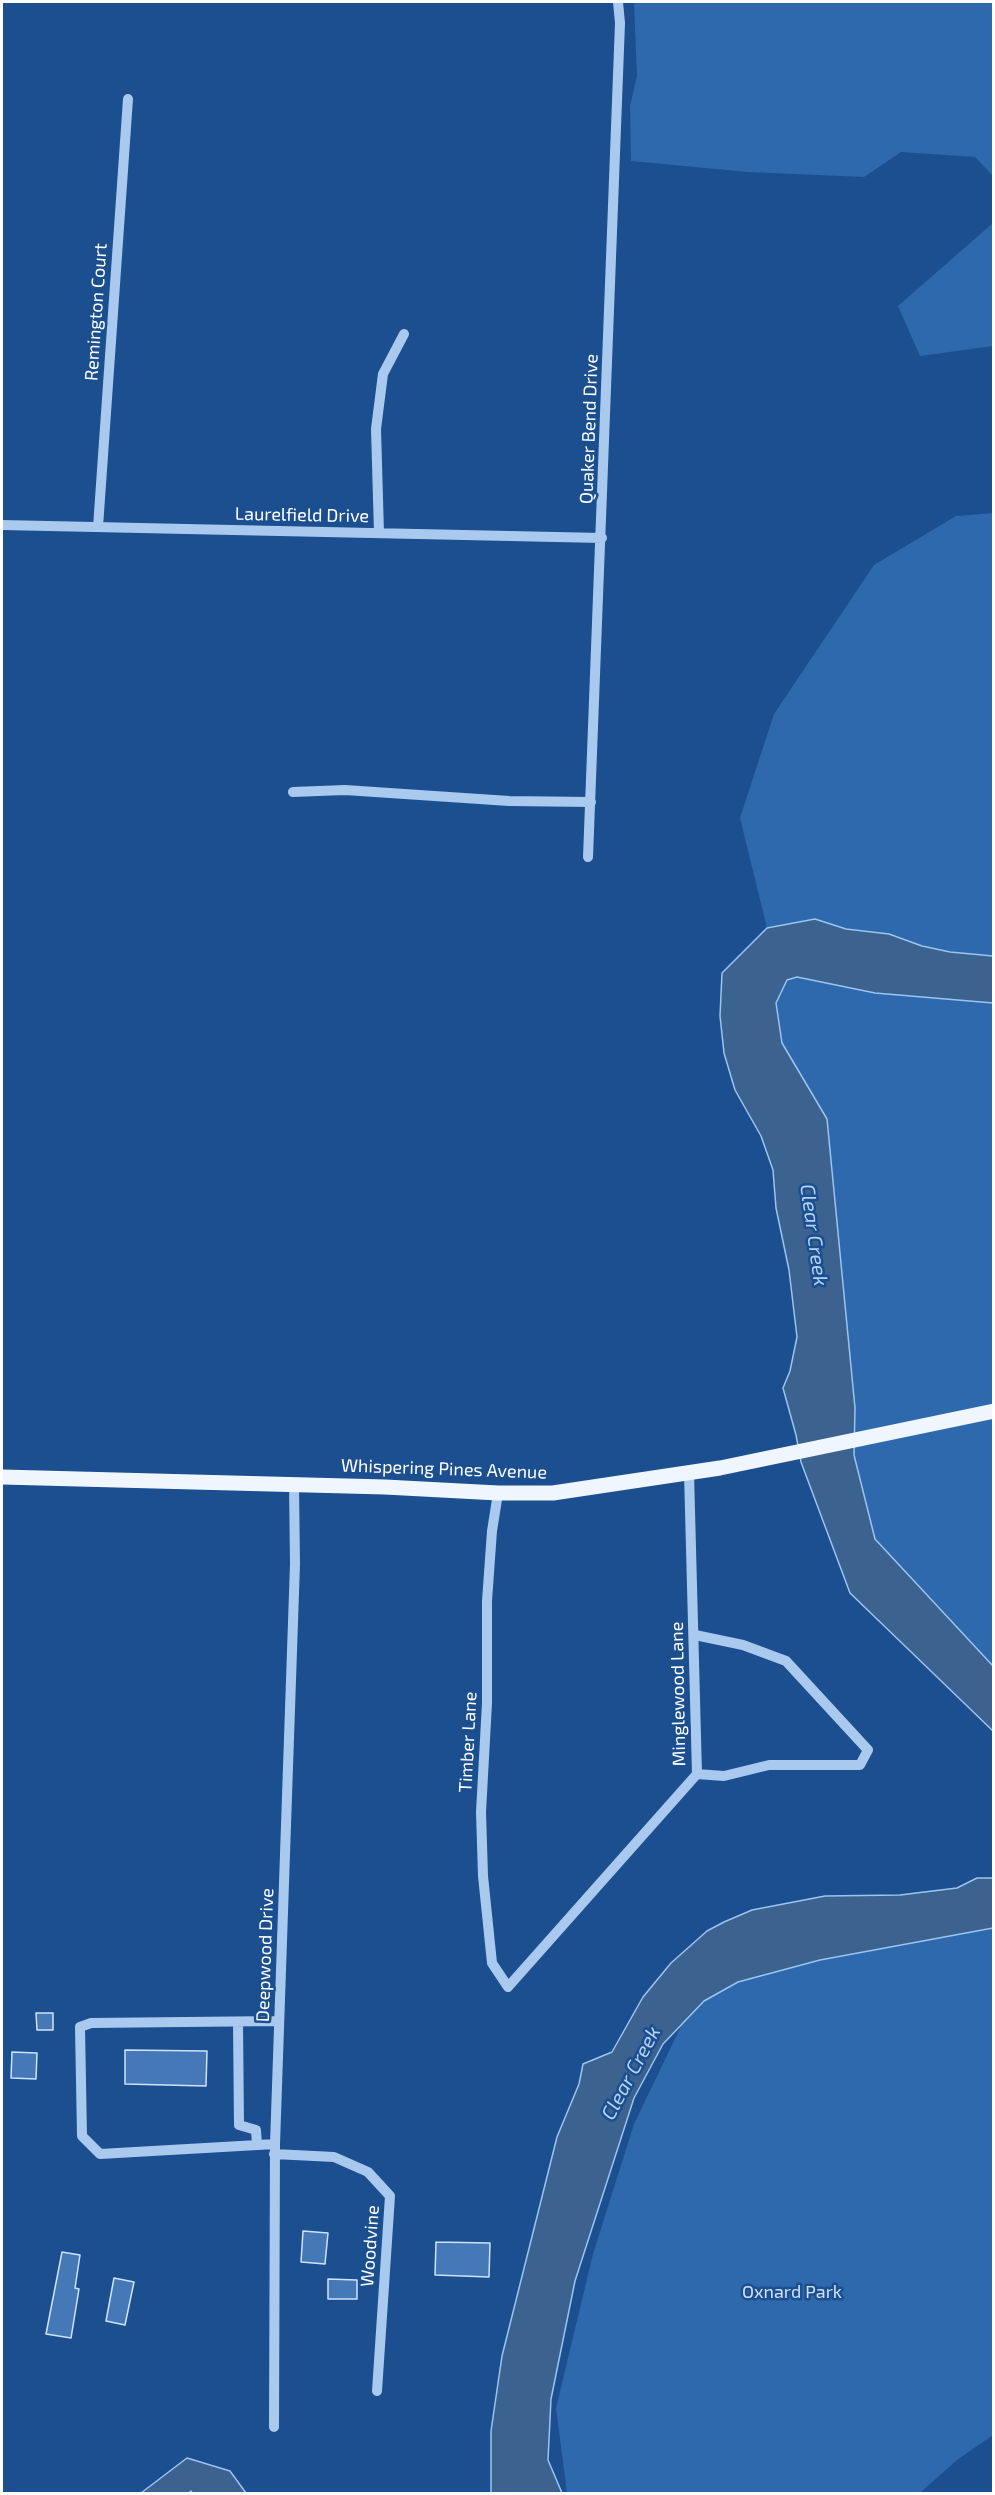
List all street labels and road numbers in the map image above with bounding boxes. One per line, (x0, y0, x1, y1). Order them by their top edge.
street label: Remington Court (80, 243, 112, 381)
street label: Quaker Bend Drive (576, 354, 602, 504)
street label: Laurelfield Drive (235, 503, 369, 527)
street label: Whispering Pines Avenue (341, 1455, 547, 1483)
street label: Minglewood Lane (666, 1622, 690, 1766)
street label: Timber Lane (455, 1691, 481, 1793)
street label: Deepwood Drive (252, 1888, 278, 2022)
street label: Woodvine (356, 2205, 384, 2287)

